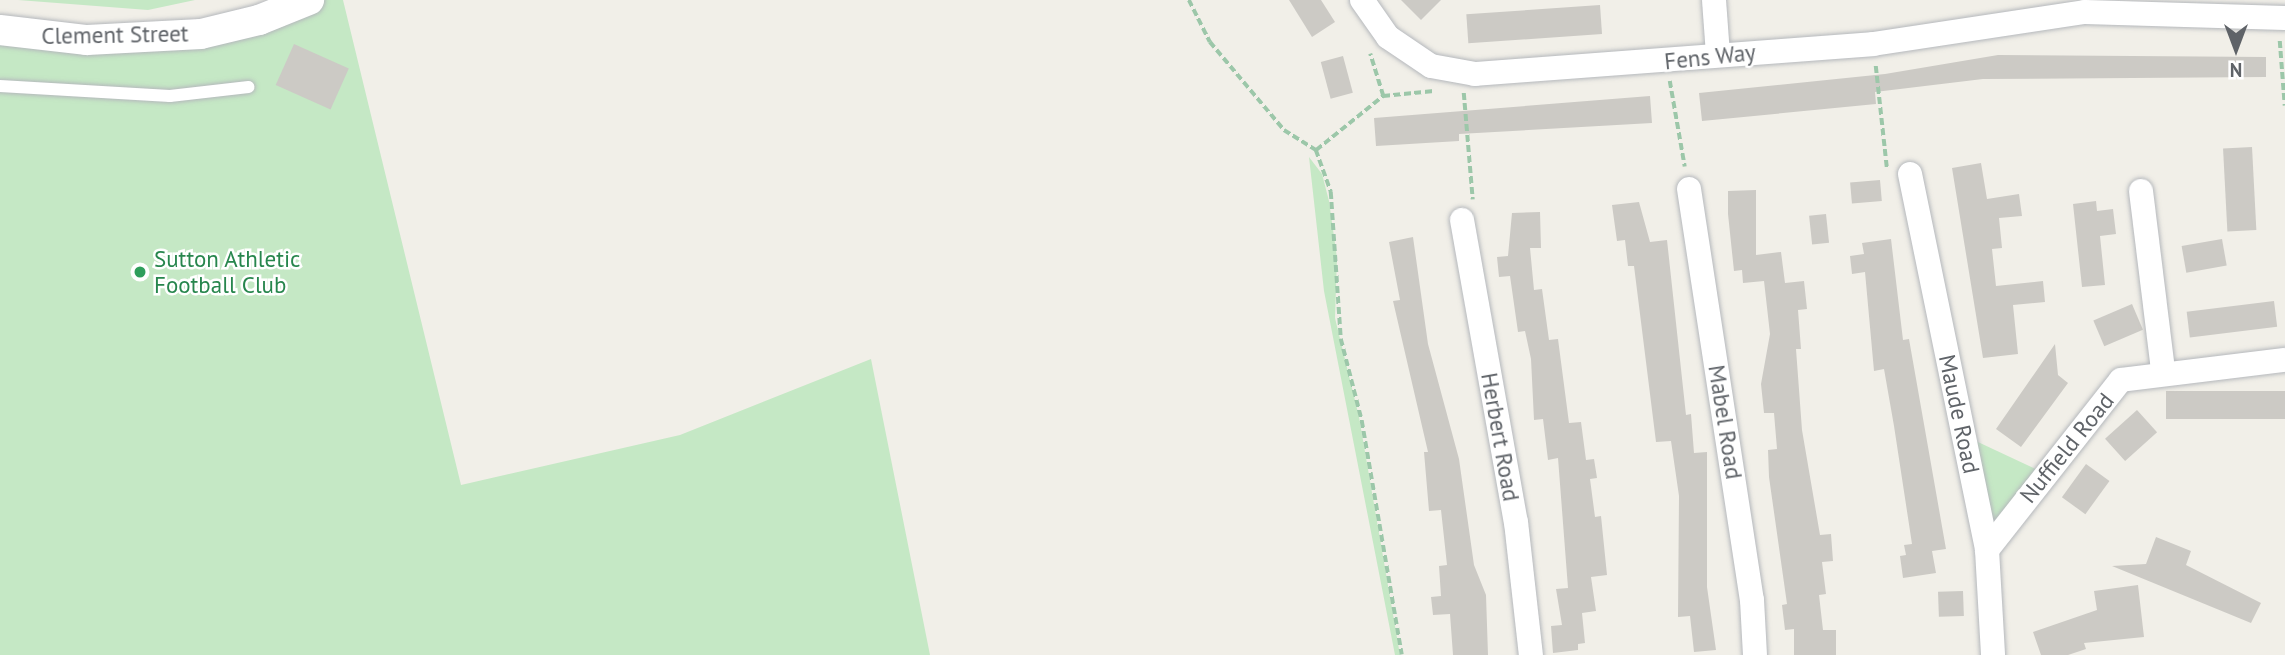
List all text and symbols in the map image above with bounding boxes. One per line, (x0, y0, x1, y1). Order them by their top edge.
north arrow (2201, 14, 2271, 84)
street label: Clement Street (41, 20, 189, 50)
street label: Fens Way (1663, 38, 1757, 76)
text: N (2230, 58, 2242, 82)
place label: Sutton Athletic Football Club (154, 245, 301, 299)
marker: Sutton Athletic Football Club (132, 264, 148, 280)
street label: Maude Road (1933, 352, 1985, 476)
street label: Mabel Road (1702, 363, 1748, 481)
street label: Herbert Road (1475, 370, 1525, 504)
street label: Nuffield Road (2014, 388, 2120, 508)

